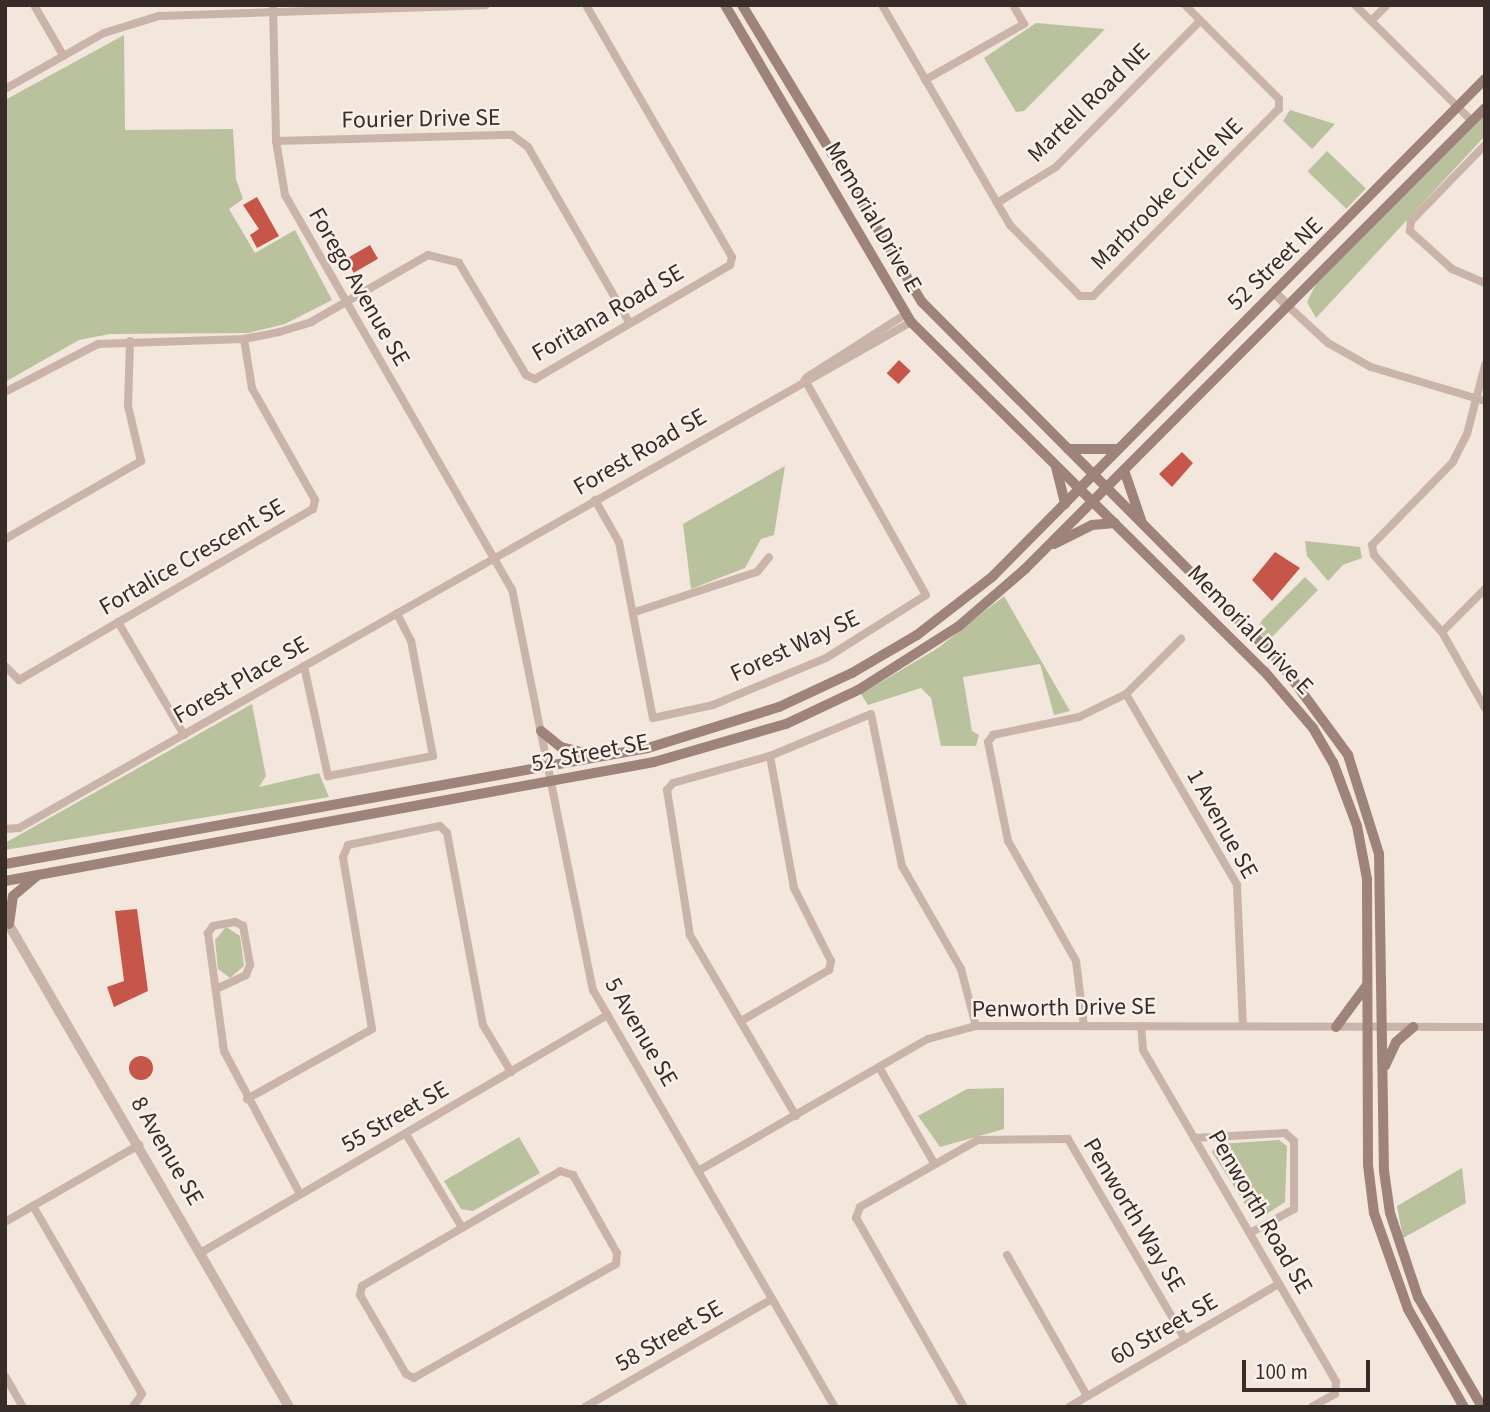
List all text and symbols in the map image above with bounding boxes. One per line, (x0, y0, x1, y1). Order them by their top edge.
street label: Martell Road NE (1022, 37, 1156, 169)
street label: Fourier Drive SE (341, 103, 501, 135)
street label: Marbrooke Circle NE (1085, 112, 1249, 276)
street label: Memorial Drive E (818, 137, 928, 297)
street label: Forego Avenue SE (302, 203, 416, 371)
street label: 52 Street NE (1221, 211, 1329, 317)
street label: Foritana Road SE (527, 258, 689, 368)
street label: Forest Road SE (568, 402, 712, 502)
street label: Fortalice Crescent SE (94, 492, 290, 622)
street label: Memorial Drive E (1181, 559, 1319, 701)
street label: Forest Way SE (726, 604, 864, 688)
street label: Forest Place SE (168, 630, 314, 730)
street label: 52 Street SE (529, 728, 651, 778)
street label: 1 Avenue SE (1180, 764, 1264, 884)
street label: 5 Avenue SE (598, 972, 684, 1092)
street label: Penworth Drive SE (971, 992, 1157, 1024)
street label: 55 Street SE (336, 1075, 454, 1159)
street label: 8 Avenue SE (124, 1091, 210, 1211)
street label: Penworth Road SE (1201, 1125, 1319, 1299)
street label: Penworth Way SE (1077, 1133, 1191, 1297)
street label: 60 Street SE (1105, 1287, 1223, 1371)
street label: 58 Street SE (610, 1294, 728, 1378)
scale bar (1245, 1346, 1373, 1390)
text: 100 m (1255, 1357, 1308, 1387)

